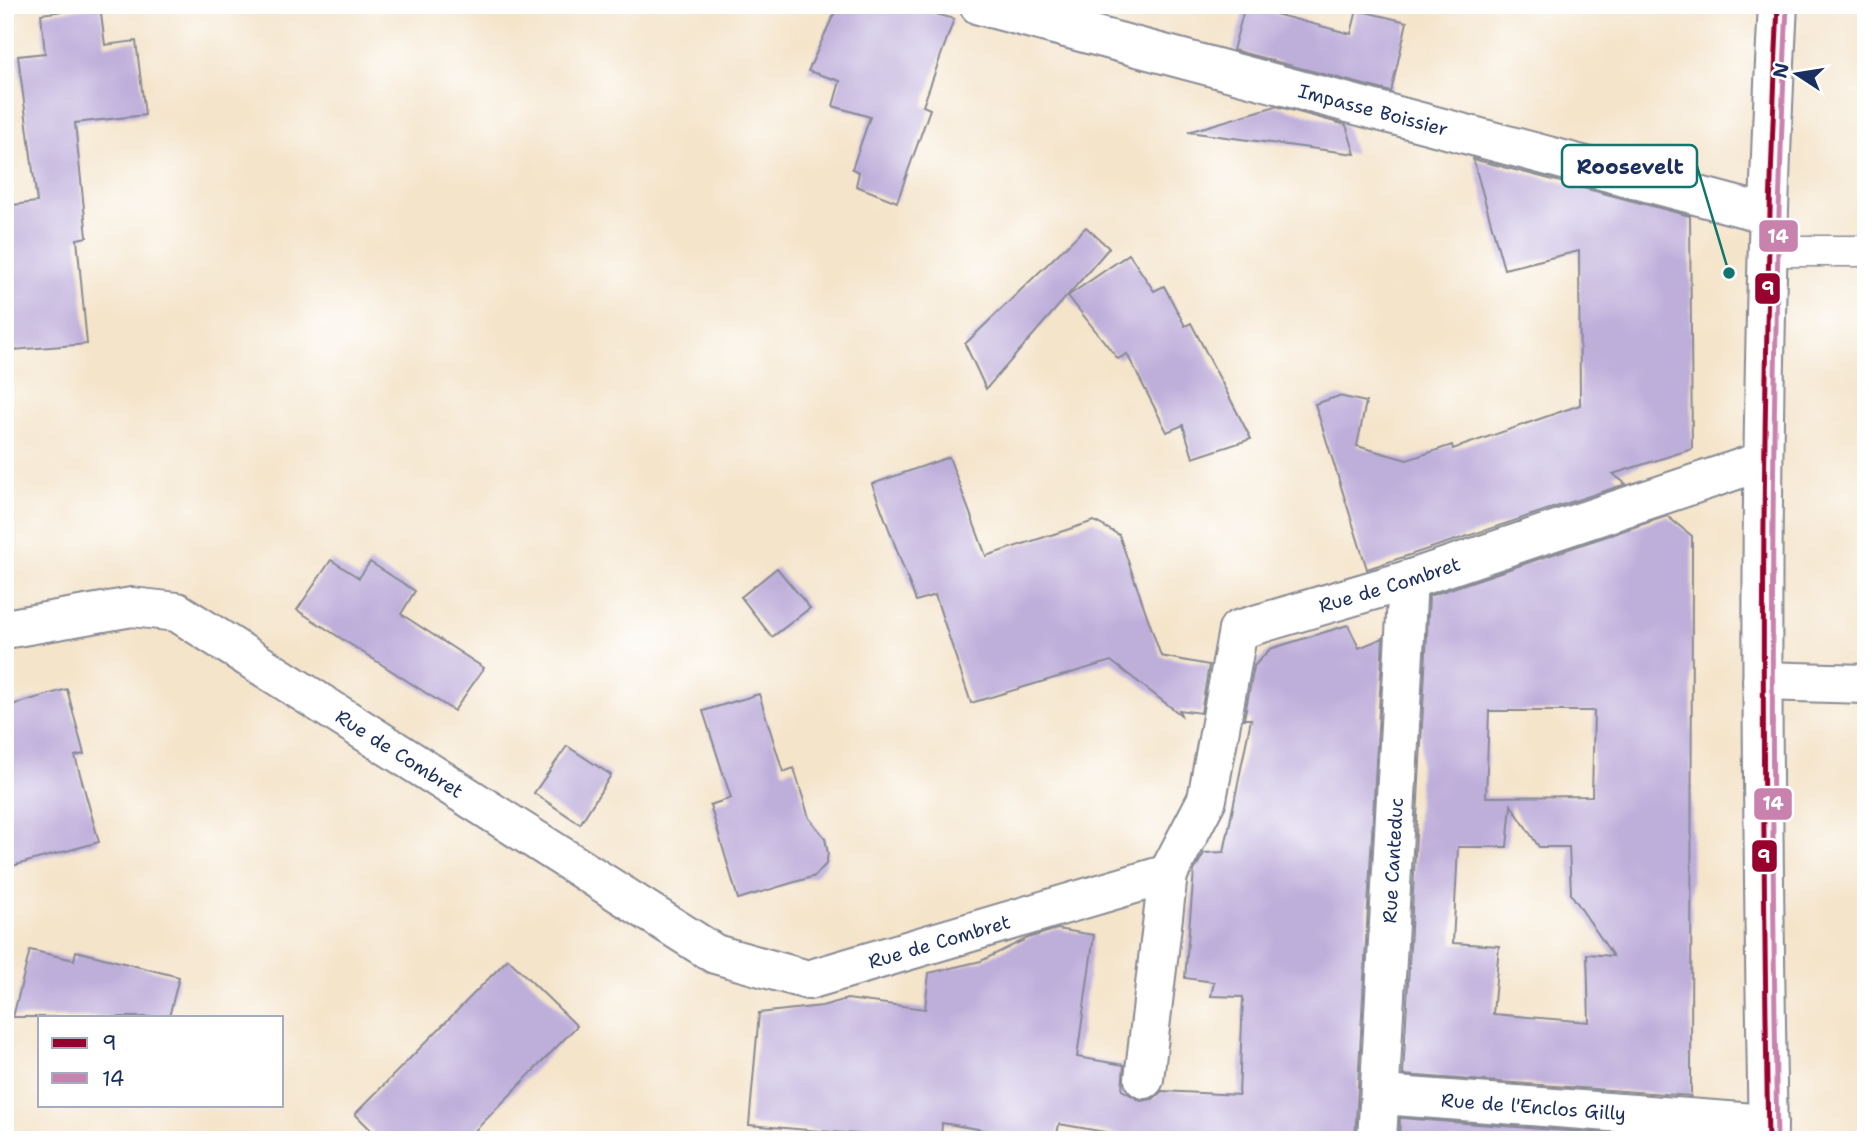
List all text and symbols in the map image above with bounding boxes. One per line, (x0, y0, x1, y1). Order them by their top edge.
north arrow (1762, 38, 1832, 108)
text: N (1767, 61, 1795, 81)
street label: Impasse Boissier (1296, 78, 1451, 141)
callout: Roosevelt (1562, 145, 1697, 187)
text: Roosevelt (1576, 153, 1684, 181)
line badge: 14 (1758, 219, 1799, 253)
text: 14 (1767, 224, 1789, 249)
line badge: 9 (1754, 272, 1781, 305)
text: 9 (1761, 276, 1775, 301)
street label: Rue de Combret (1316, 551, 1463, 618)
street label: Rue de Combret (331, 704, 468, 803)
line badge: 14 (1753, 787, 1793, 821)
text: 14 (1762, 791, 1784, 816)
street label: Rue Canteduc (1377, 797, 1408, 924)
line badge: 9 (1751, 839, 1778, 873)
text: 9 (1757, 844, 1771, 869)
street label: Rue de Combret (865, 909, 1013, 974)
legend (38, 1016, 284, 1106)
text: 9 (102, 1029, 117, 1057)
text: 14 (102, 1065, 125, 1093)
street label: Rue de l'Enclos Gilly (1440, 1087, 1627, 1126)

